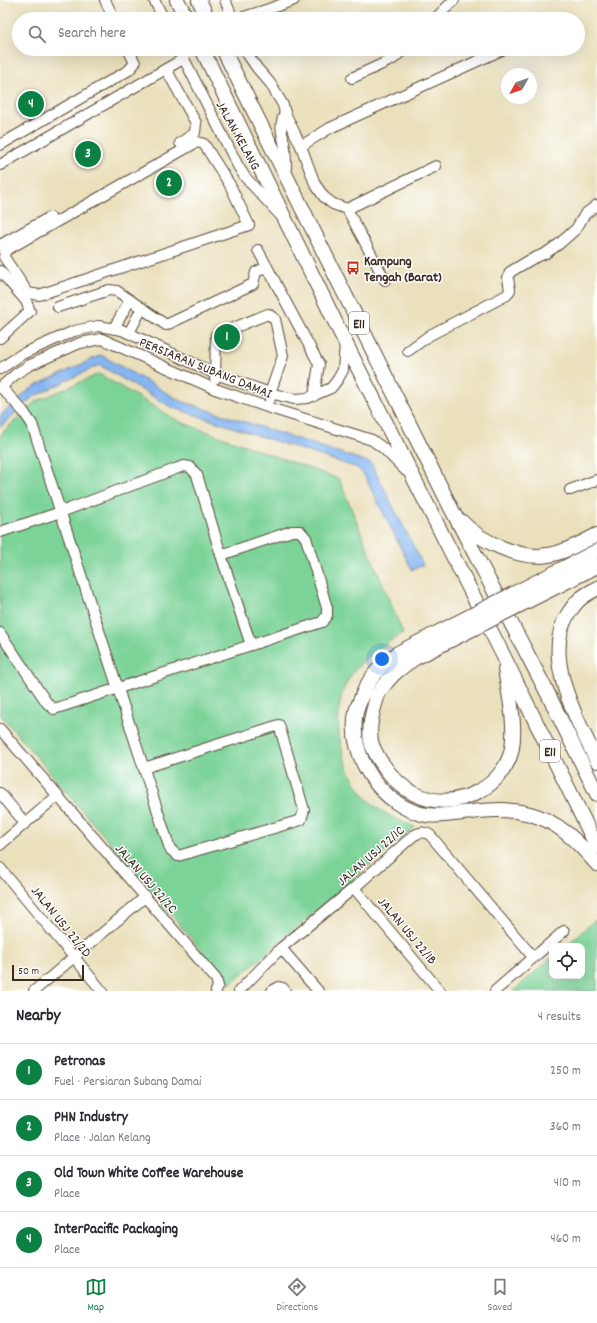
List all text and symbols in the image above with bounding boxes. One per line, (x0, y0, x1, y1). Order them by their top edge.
search box (12, 12, 585, 56)
icon: search (26, 23, 48, 45)
text: Search here (58, 23, 126, 45)
north arrow (501, 68, 537, 104)
pin: 4 (18, 89, 44, 119)
street label: JALAN KELANG (210, 98, 265, 174)
pin: 3 (75, 139, 101, 169)
pin: 2 (156, 168, 182, 198)
place label: Kampung Tengah (Barat) (364, 252, 442, 288)
bus stop icon: Kampung Tengah (Barat) (345, 260, 361, 276)
road number: E11 (349, 312, 369, 334)
pin: 1 (214, 322, 240, 352)
street label: PERSIARAN SUBANG DAMAI (136, 333, 275, 405)
your location (372, 649, 392, 669)
road number: E11 (540, 740, 560, 762)
street label: JALAN USJ 22/1C (333, 821, 410, 892)
street label: JALAN USJ 22/2C (109, 840, 182, 919)
street label: JALAN USJ 22/2D (25, 882, 96, 962)
street label: JALAN USJ 22/1B (372, 893, 441, 970)
map controls (549, 943, 585, 979)
button: locate (549, 943, 585, 979)
scale bar (12, 963, 84, 982)
text: 50 m (18, 964, 39, 980)
text: Nearby (16, 1005, 60, 1029)
text: 4 results (538, 1008, 581, 1027)
text: Petronas (54, 1051, 105, 1073)
text: 1 (28, 1062, 30, 1081)
text: 250 m (550, 1062, 581, 1081)
text: Fuel · Persiaran Subang Damai (54, 1073, 201, 1092)
text: PHN Industry (54, 1107, 128, 1129)
text: 2 (26, 1118, 32, 1137)
text: 360 m (550, 1118, 581, 1137)
text: Place · Jalan Kelang (54, 1129, 151, 1148)
text: Old Town White Coffee Warehouse (54, 1163, 243, 1185)
text: 3 (26, 1174, 32, 1193)
text: 410 m (554, 1174, 581, 1193)
text: Place (54, 1185, 80, 1204)
text: InterPacific Packaging (54, 1219, 178, 1241)
text: 4 (26, 1230, 32, 1249)
text: 460 m (550, 1230, 581, 1249)
text: Place (54, 1241, 80, 1260)
tab: Map (85, 1276, 107, 1316)
tab: Directions (276, 1276, 318, 1316)
tab: Saved (488, 1276, 512, 1316)

